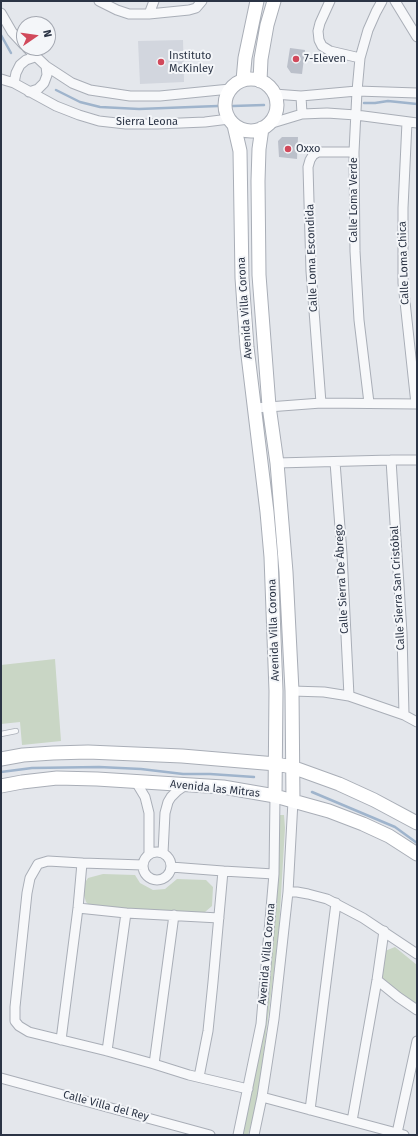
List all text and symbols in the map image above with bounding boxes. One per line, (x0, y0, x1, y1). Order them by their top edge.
north arrow (16, 16, 56, 56)
text: N (40, 28, 54, 38)
place label: Instituto McKinley (169, 49, 213, 75)
place label: 7-Eleven (304, 52, 346, 66)
marker: 7-Eleven (291, 54, 301, 64)
marker: Instituto McKinley (156, 57, 166, 67)
street label: Sierra Leona (116, 115, 178, 129)
place label: Oxxo (296, 142, 320, 156)
marker: Oxxo (283, 144, 293, 154)
street label: Calle Loma Verde (347, 157, 361, 243)
street label: Calle Loma Escondida (304, 204, 320, 312)
street label: Calle Loma Chica (396, 221, 412, 305)
street label: Avenida Villa Corona (235, 256, 255, 360)
street label: Calle Sierra De Ábrego (333, 524, 351, 634)
street label: Calle Sierra San Cristóbal (388, 525, 408, 651)
street label: Avenida Villa Corona (266, 579, 282, 681)
street label: Avenida las Mitras (169, 778, 261, 800)
street label: Avenida Villa Corona (256, 902, 278, 1006)
street label: Calle Villa del Rey (62, 1088, 150, 1124)

